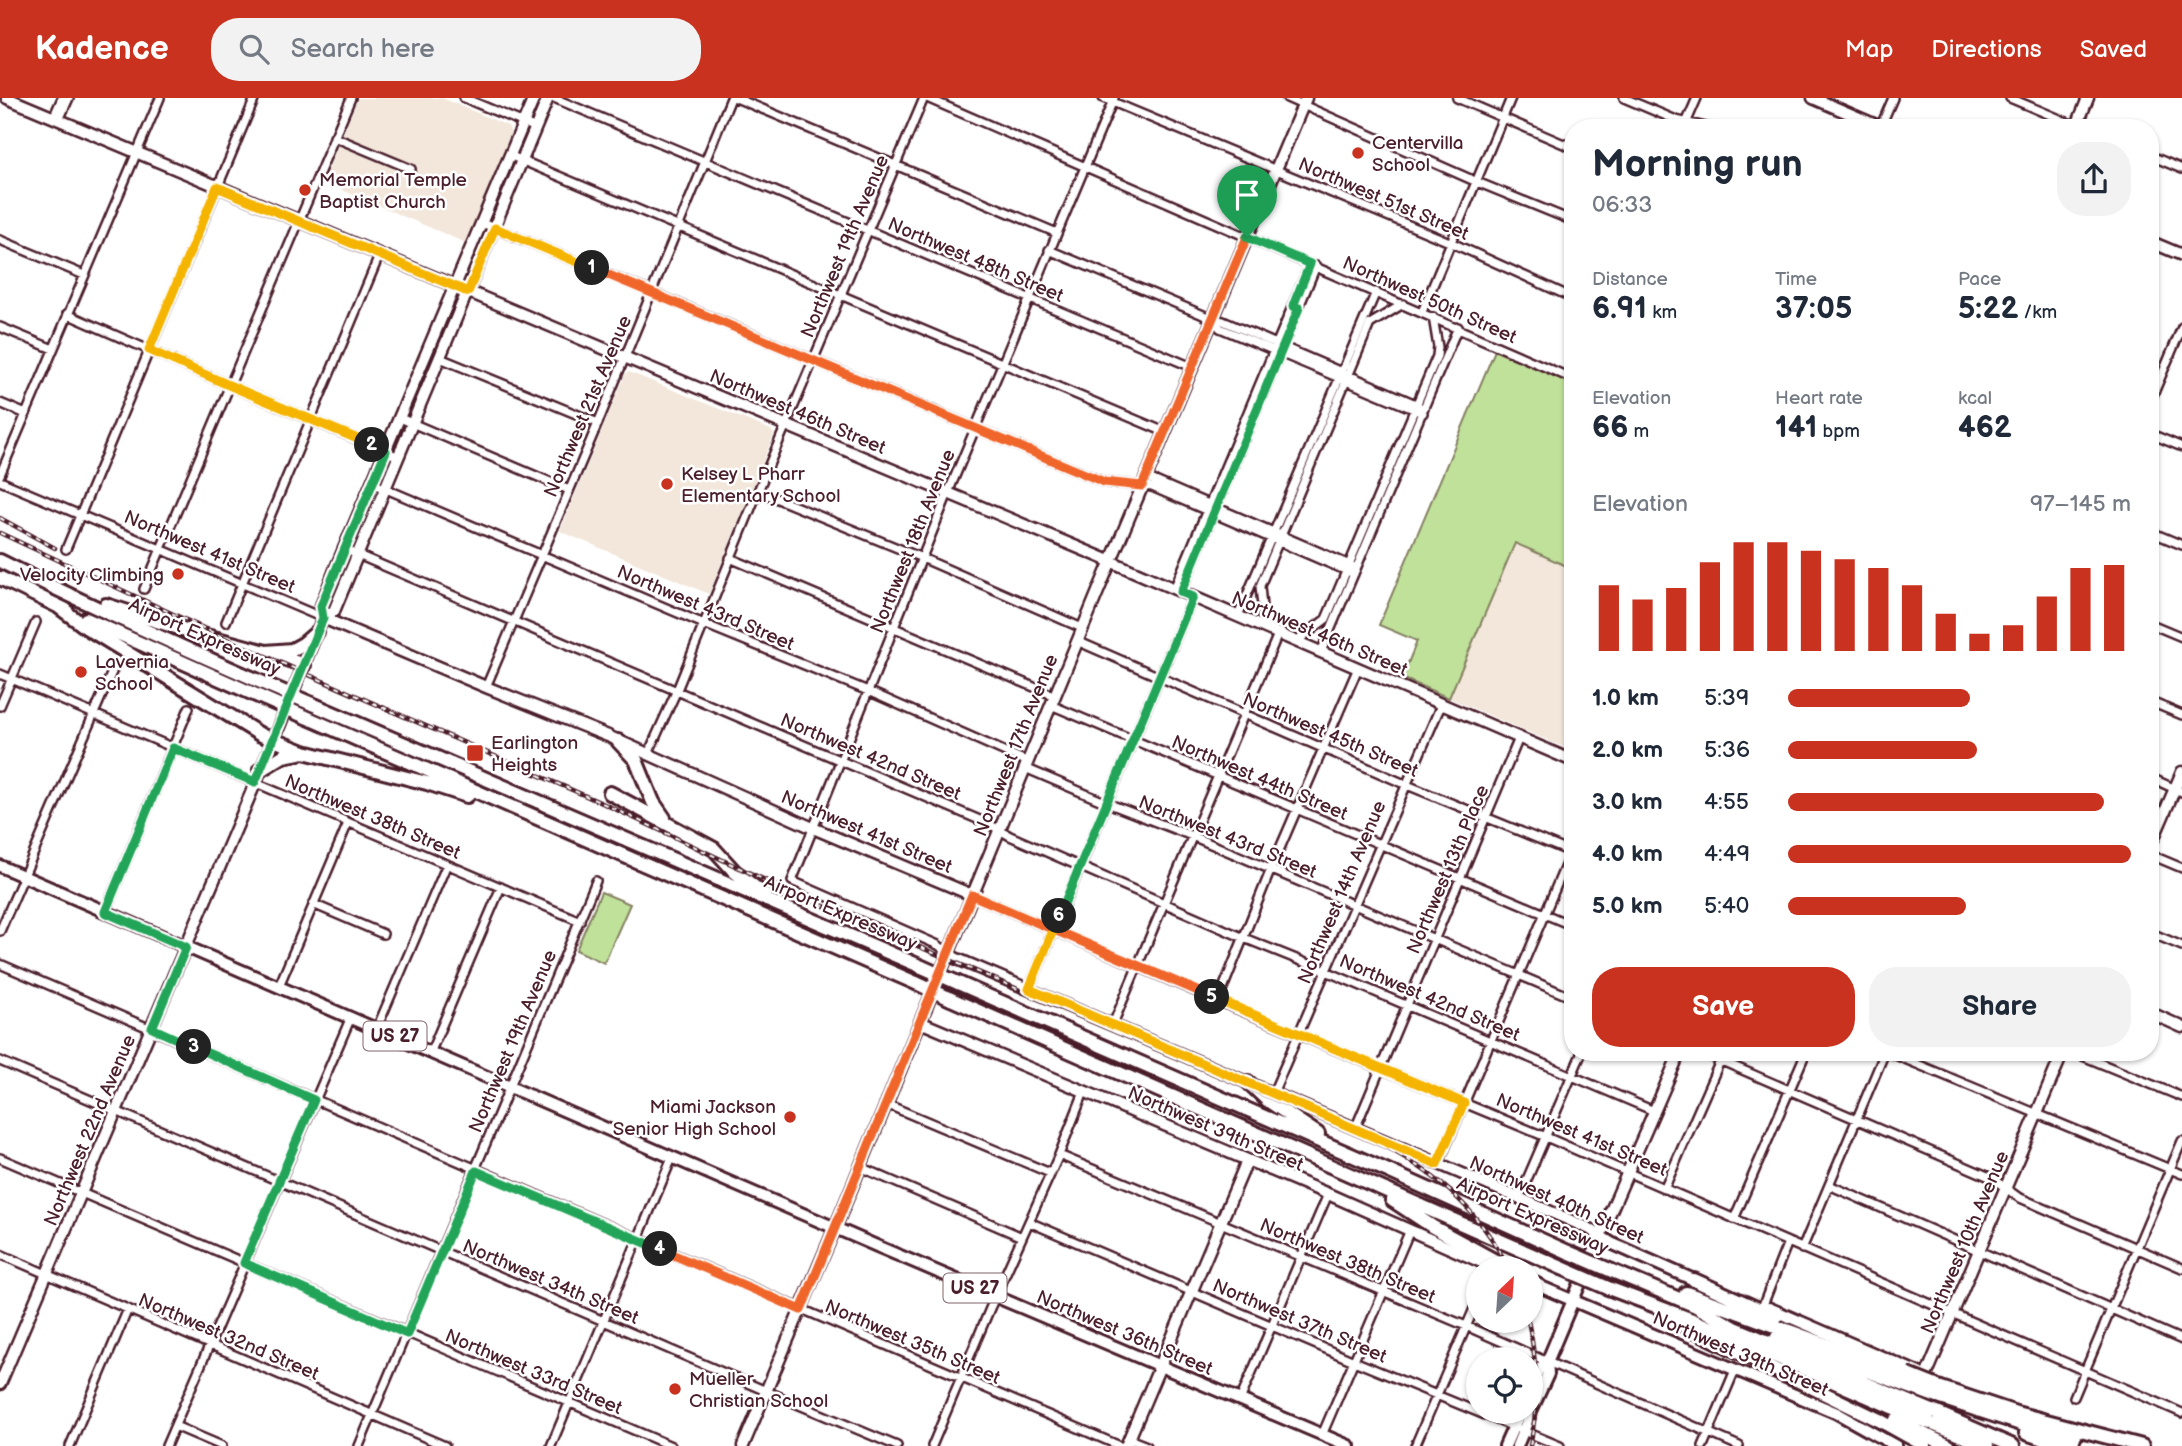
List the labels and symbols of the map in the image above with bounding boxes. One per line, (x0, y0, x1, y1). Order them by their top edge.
place label: Centervilla School (1372, 132, 1464, 177)
marker: Centervilla School (1350, 145, 1366, 161)
street label: Northwest 19th Avenue (796, 152, 894, 341)
street label: Northwest 51st Street (1295, 153, 1472, 246)
pin (1217, 165, 1277, 237)
place label: Memorial Temple Baptist Church (319, 169, 467, 214)
marker: Memorial Temple Baptist Church (297, 182, 313, 198)
street label: Northwest 48th Street (884, 213, 1067, 308)
pin: 1 (574, 250, 610, 286)
street label: Northwest 50th Street (1339, 252, 1520, 349)
street label: Northwest 21st Avenue (540, 312, 637, 501)
street label: Northwest 46th Street (706, 365, 889, 460)
pin: 2 (354, 428, 390, 462)
street label: Northwest 18th Avenue (866, 446, 961, 637)
place label: Kelsey L Pharr Elementary School (681, 463, 840, 508)
marker: Kelsey L Pharr Elementary School (659, 476, 675, 492)
street label: Northwest 41st Street (120, 506, 299, 599)
street label: Northwest 43rd Street (613, 561, 798, 656)
place label: Velocity Climbing (20, 564, 164, 587)
marker: Velocity Climbing (170, 566, 186, 582)
street label: Northwest 46th Street (1228, 587, 1411, 682)
street label: Airport Expressway (125, 594, 284, 681)
place label: Lavernia School (95, 651, 169, 696)
street label: Northwest 17th Avenue (969, 651, 1063, 840)
marker: Lavernia School (73, 664, 89, 680)
street label: Northwest 45th Street (1239, 688, 1422, 783)
street label: Northwest 42nd Street (777, 709, 964, 806)
street label: Northwest 44th Street (1168, 731, 1351, 826)
place label: Earlington Heights (491, 732, 578, 777)
marker: Earlington Heights (465, 743, 485, 763)
street label: Northwest 38th Street (281, 770, 464, 865)
street label: Northwest 13th Place (1402, 782, 1494, 958)
street label: Northwest 41st Street (777, 786, 956, 879)
street label: Northwest 43rd Street (1135, 791, 1320, 884)
street label: Northwest 14th Avenue (1293, 798, 1391, 988)
street label: Airport Expressway (761, 871, 921, 956)
pin: 6 (1042, 898, 1076, 934)
street label: Northwest 19th Avenue (464, 947, 562, 1136)
street label: Northwest 42nd Street (1336, 950, 1523, 1047)
pin: 5 (1194, 979, 1230, 1014)
road number: US 27 (364, 1021, 426, 1051)
pin: 3 (176, 1030, 212, 1065)
street label: Northwest 22nd Avenue (40, 1032, 141, 1230)
street label: Northwest 39th Street (1124, 1082, 1307, 1177)
street label: Northwest 41st Street (1492, 1089, 1671, 1182)
place label: Miami Jackson Senior High School (613, 1096, 776, 1141)
marker: Miami Jackson Senior High School (782, 1109, 798, 1125)
street label: Northwest 10th Avenue (1916, 1148, 2014, 1337)
street label: Northwest 40th Street (1466, 1152, 1647, 1249)
street label: Airport Expressway (1453, 1173, 1612, 1260)
street label: Northwest 38th Street (1256, 1214, 1439, 1309)
pin: 4 (642, 1232, 678, 1266)
street label: Northwest 34th Street (459, 1235, 642, 1330)
north arrow (1466, 1256, 1544, 1334)
road number: US 27 (944, 1274, 1006, 1302)
street label: Northwest 37th Street (1209, 1274, 1390, 1369)
street label: Northwest 36th Street (1033, 1286, 1216, 1381)
street label: Northwest 32nd Street (135, 1289, 322, 1386)
street label: Northwest 35th Street (821, 1295, 1004, 1390)
street label: Northwest 39th Street (1649, 1307, 1832, 1402)
street label: Northwest 33rd Street (441, 1325, 626, 1420)
place label: Mueller Christian School (689, 1368, 828, 1413)
marker: Mueller Christian School (667, 1381, 683, 1397)

